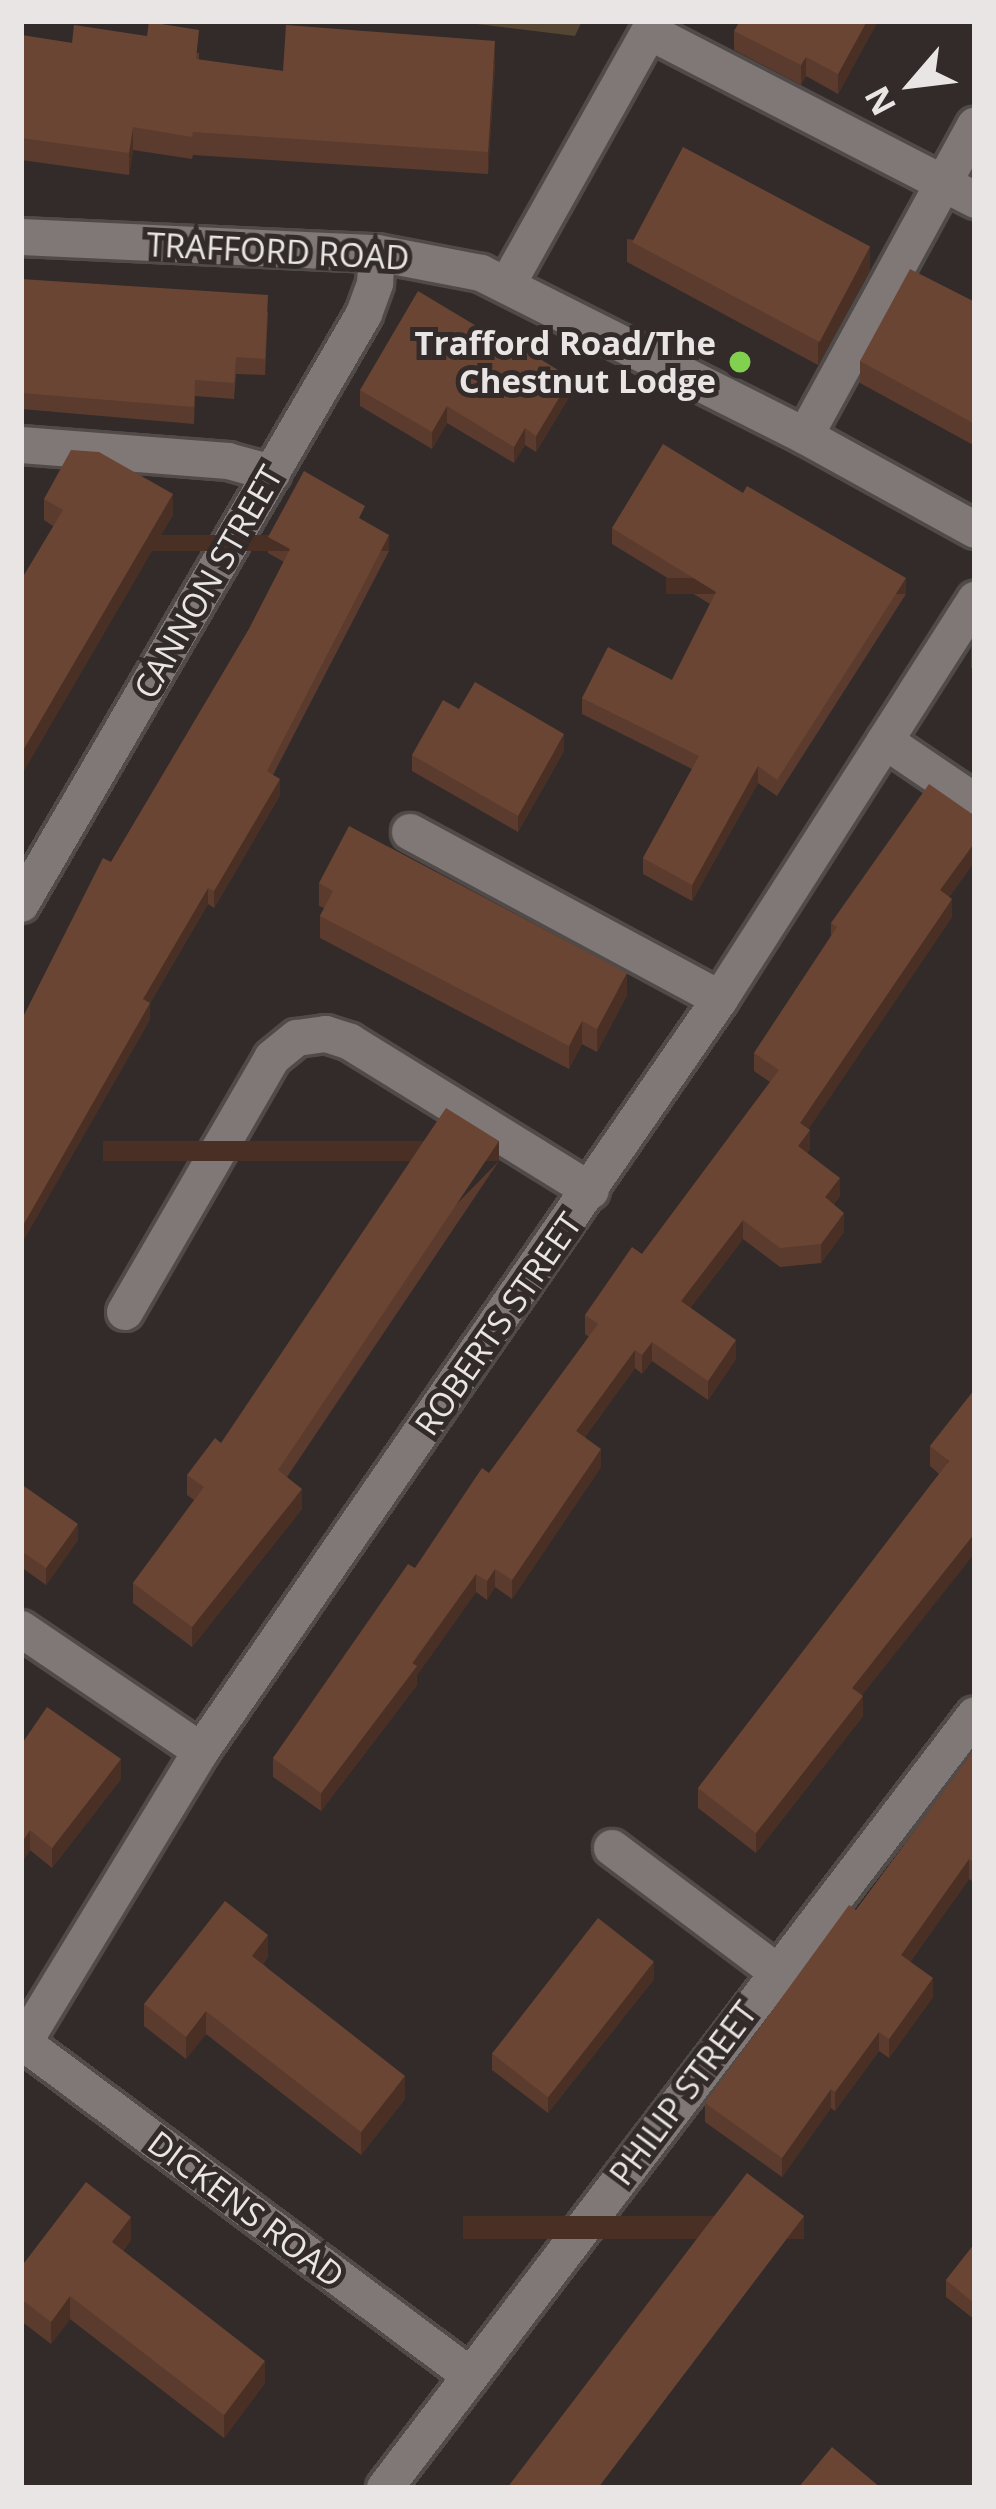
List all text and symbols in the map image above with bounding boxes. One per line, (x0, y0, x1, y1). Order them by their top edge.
north arrow (852, 24, 972, 144)
text: N (854, 79, 906, 124)
street label: TRAFFORD ROAD (146, 224, 410, 278)
place label: Trafford Road/The Chestnut Lodge (415, 323, 716, 401)
marker: Trafford Road/The Chestnut Lodge (727, 349, 753, 375)
street label: CANNON STREET (125, 459, 291, 705)
street label: ROBERTS STREET (407, 1205, 589, 1443)
street label: PHILIP STREET (601, 1993, 765, 2193)
street label: DICKENS ROAD (140, 2123, 352, 2295)

